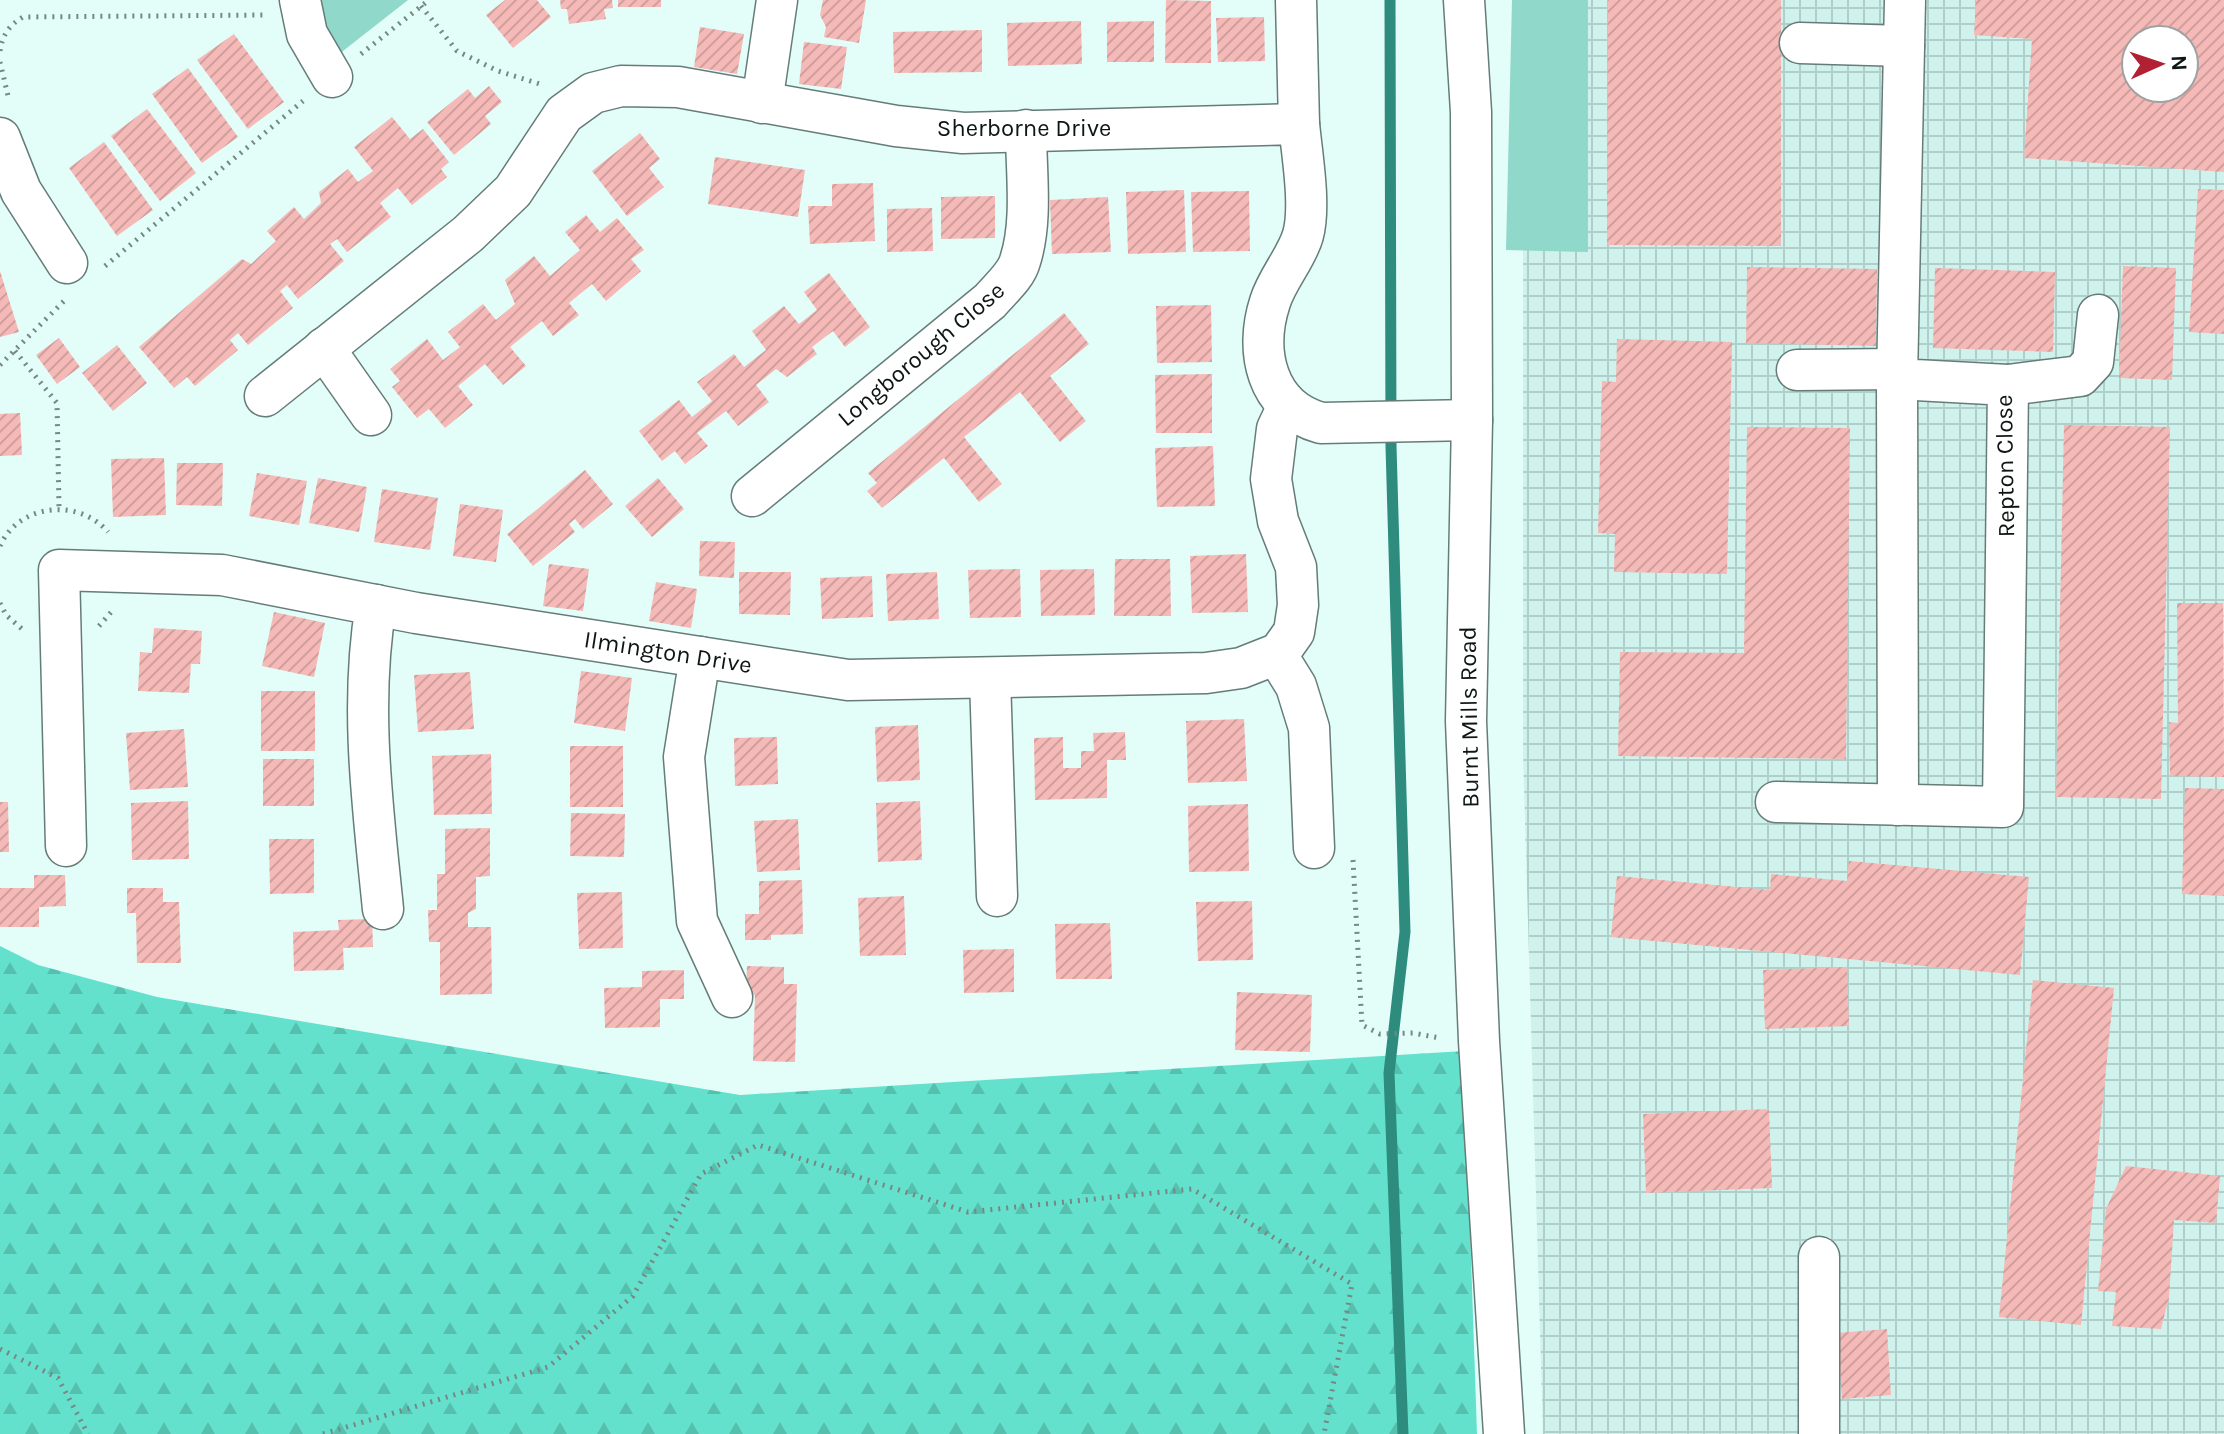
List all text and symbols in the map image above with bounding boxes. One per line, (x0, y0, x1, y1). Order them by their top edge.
north arrow (2120, 24, 2200, 104)
text: N (2166, 54, 2192, 72)
street label: Sherborne Drive (937, 114, 1111, 142)
street label: Longborough Close (832, 276, 1010, 432)
street label: Repton Close (1990, 394, 2020, 538)
street label: Ilmington Drive (582, 625, 754, 679)
street label: Burnt Mills Road (1453, 626, 1485, 808)

